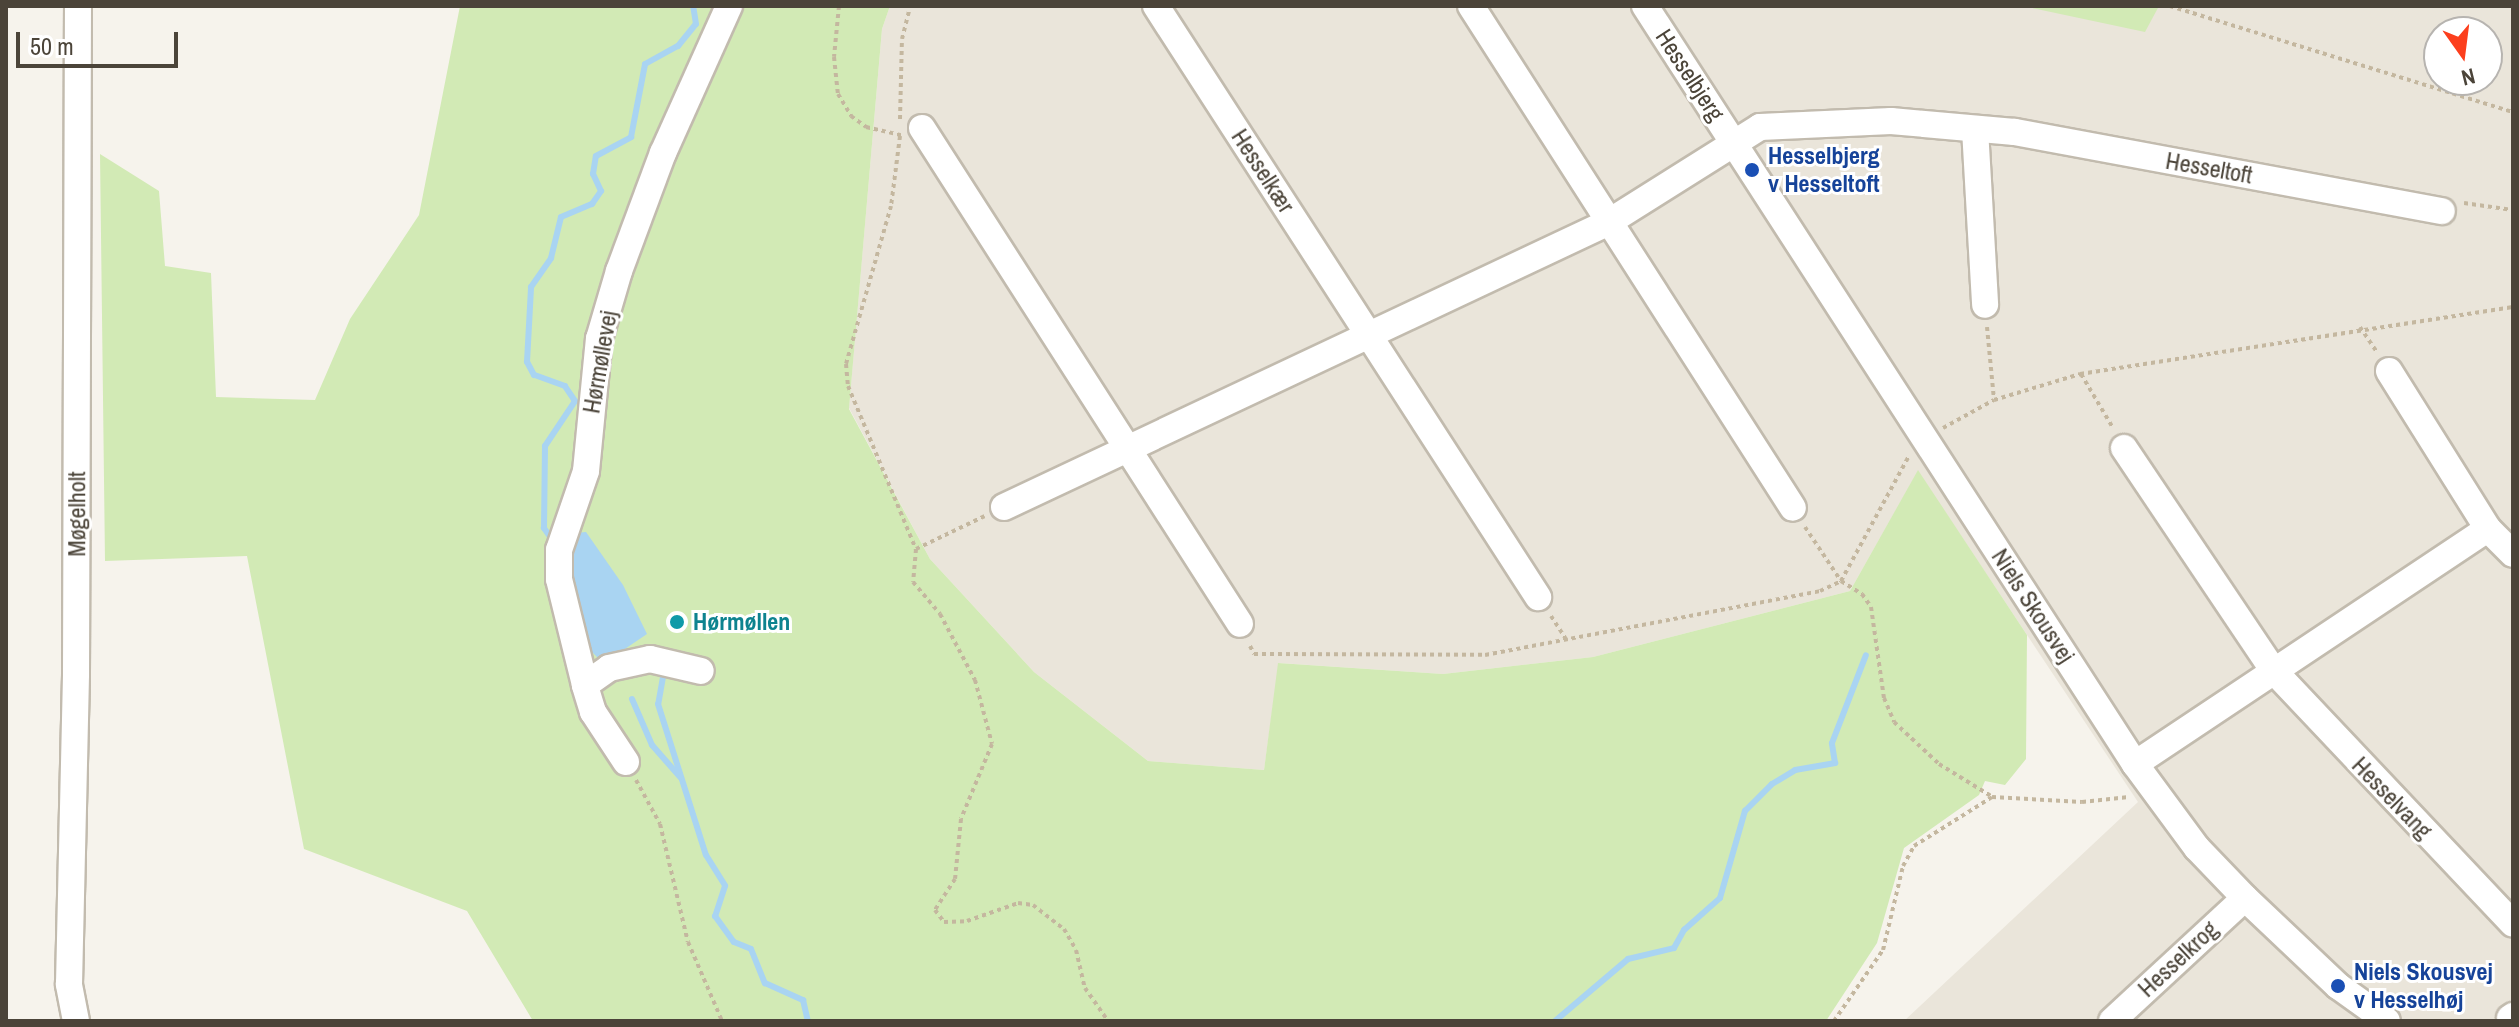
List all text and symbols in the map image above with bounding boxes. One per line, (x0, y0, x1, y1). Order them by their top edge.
scale bar (20, 16, 182, 66)
north arrow (2423, 16, 2503, 96)
street label: Hesselbjerg (1650, 24, 1730, 126)
text: 50 m (30, 30, 74, 62)
text: N (2458, 61, 2478, 93)
street label: Hesselkær (1225, 124, 1301, 218)
place label: Hesselbjerg v Hesseltoft (1768, 142, 1880, 198)
street label: Hesseltoft (2163, 146, 2255, 190)
marker: Hesselbjerg v Hesseltoft (1743, 161, 1761, 179)
street label: Hørmøllevej (577, 308, 623, 416)
street label: Møgelholt (63, 471, 91, 557)
street label: Niels Skousvej (1985, 544, 2081, 668)
place label: Hørmøllen (693, 608, 790, 636)
marker: Hørmøllen (668, 613, 686, 631)
street label: Hesselvang (2346, 751, 2438, 845)
street label: Hesselkrog (2132, 915, 2224, 1003)
place label: Niels Skousvej v Hesselhøj (2354, 958, 2493, 1014)
marker: Niels Skousvej v Hesselhøj (2329, 977, 2347, 995)

